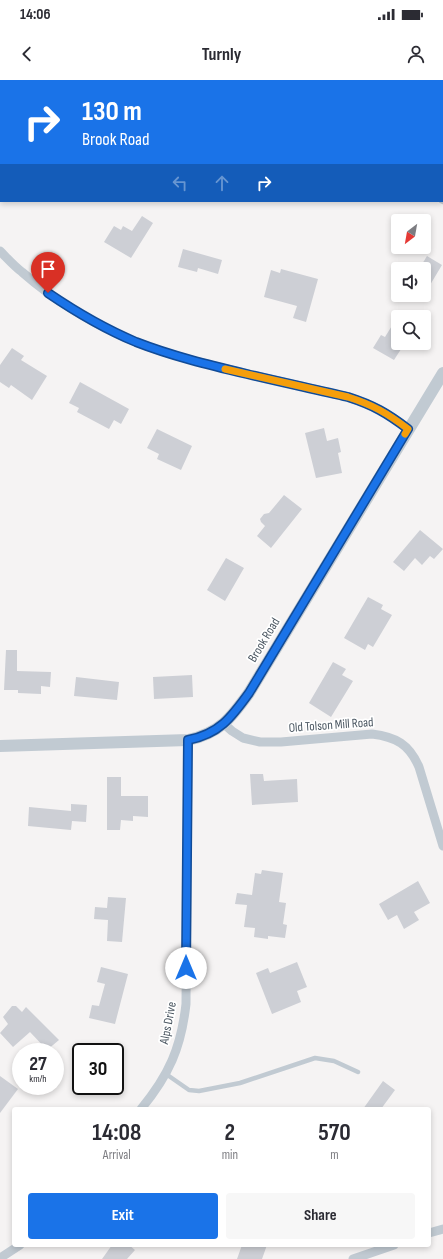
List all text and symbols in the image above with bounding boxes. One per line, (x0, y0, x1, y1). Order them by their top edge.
text: 14:06 (20, 5, 51, 24)
icon: back (16, 43, 38, 65)
icon: person (405, 43, 427, 65)
text: Turnly (202, 44, 241, 65)
text: 130 m (82, 95, 142, 128)
icon: right (16, 96, 68, 148)
text: Brook Road (82, 129, 150, 150)
icon: left (169, 172, 191, 194)
icon: ahead (211, 172, 233, 194)
icon: right (253, 172, 275, 194)
north arrow (391, 214, 431, 254)
map controls (391, 214, 431, 350)
pin (31, 252, 65, 293)
icon: arrive (37, 258, 59, 280)
button: sound (391, 262, 431, 302)
button: search (391, 310, 431, 350)
street label: Brook Road (245, 615, 283, 665)
street label: Old Tolson Mill Road (288, 714, 374, 736)
position arrow (165, 947, 207, 989)
street label: Alps Drive (156, 1000, 180, 1047)
speed limit sign: 30 (72, 1043, 124, 1095)
text: 27 (29, 1052, 47, 1076)
text: km/h (29, 1073, 47, 1085)
text: 14:08 (92, 1118, 141, 1147)
text: 2 (225, 1118, 235, 1147)
text: 570 (318, 1118, 351, 1147)
text: Arrival (103, 1147, 131, 1163)
text: min (222, 1147, 238, 1163)
text: m (330, 1147, 339, 1163)
button: Exit (28, 1193, 218, 1239)
button: Share (226, 1193, 415, 1239)

